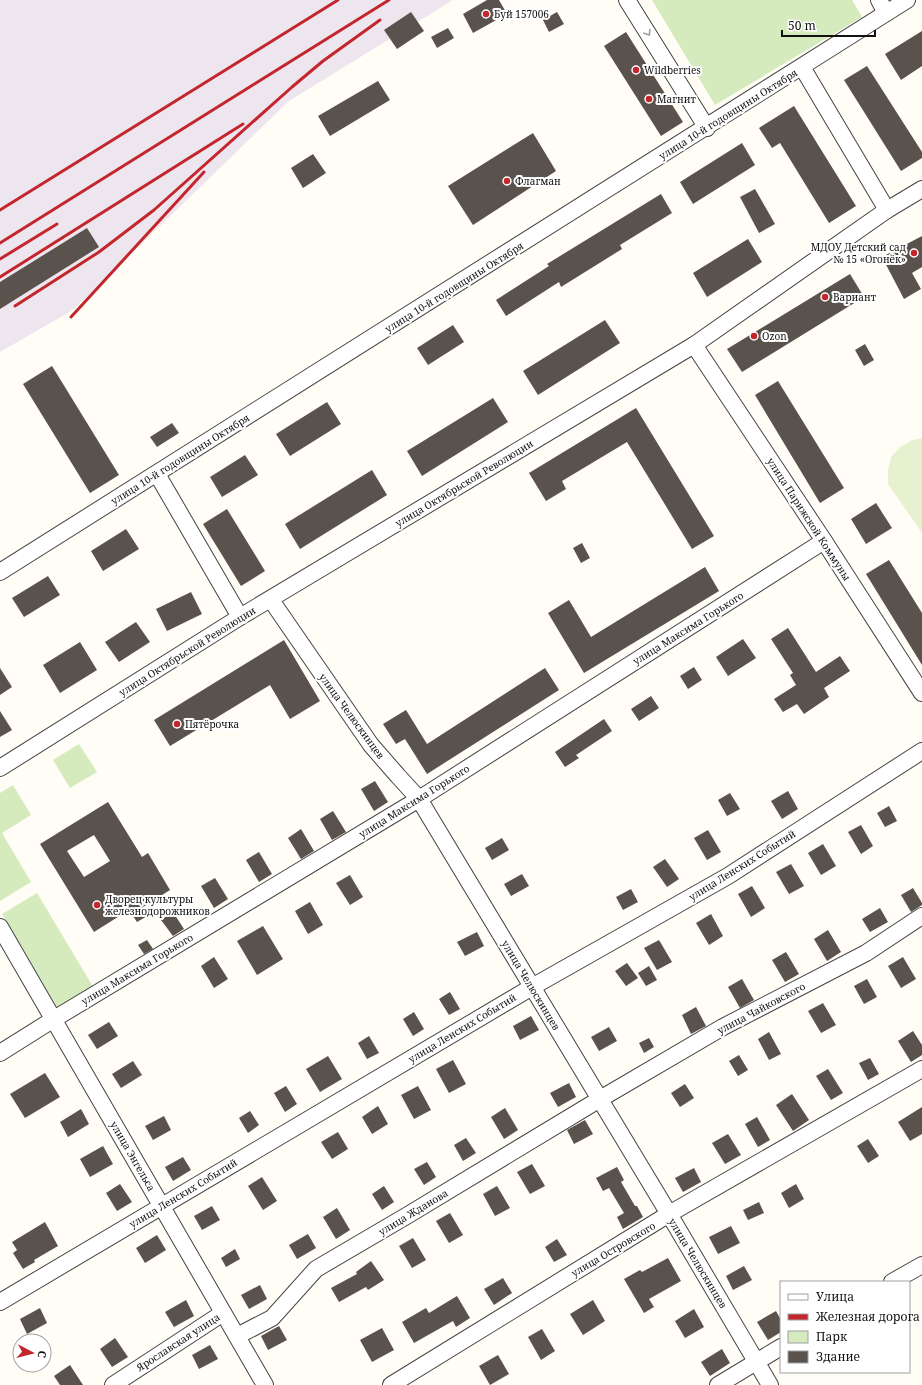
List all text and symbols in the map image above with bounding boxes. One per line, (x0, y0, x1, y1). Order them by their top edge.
place label: Буй 157006 (494, 7, 549, 21)
marker: Буй 157006 (481, 9, 491, 19)
scale bar (782, 12, 875, 38)
text: 50 m (788, 17, 816, 34)
one-way arrow (643, 29, 651, 36)
place label: Wildberries (644, 63, 701, 77)
marker: Wildberries (631, 65, 641, 75)
street label: улица 10-й годовщины Октября (656, 65, 800, 163)
place label: Магнит (657, 92, 696, 106)
marker: Магнит (644, 94, 654, 104)
place label: Флагман (515, 174, 561, 188)
marker: Флагман (502, 176, 512, 186)
street label: улица 10-й годовщины Октября (382, 238, 526, 336)
place label: МДОУ Детский сад № 15 «Огонёк» (811, 240, 906, 266)
marker: МДОУ Детский сад № 15 «Огонёк» (909, 248, 919, 258)
place label: Вариант (833, 290, 877, 304)
marker: Вариант (820, 292, 830, 302)
place label: Ozon (762, 329, 787, 343)
marker: Ozon (749, 331, 759, 341)
street label: улица 10-й годовщины Октября (108, 410, 252, 508)
street label: улица Октябрьской Революции (392, 436, 536, 530)
street label: улица Парижской Коммуны (764, 455, 854, 583)
street label: улица Максима Горького (630, 588, 746, 668)
street label: улица Октябрьской Революции (116, 603, 258, 699)
street label: улица Челюскинцев (316, 670, 388, 762)
place label: Пятёрочка (185, 717, 240, 731)
marker: Пятёрочка (172, 719, 182, 729)
street label: улица Максима Горького (356, 761, 472, 841)
street label: улица Ленских Событий (686, 826, 798, 904)
place label: Дворец культуры железнодорожников (105, 892, 210, 918)
marker: Дворец культуры железнодорожников (92, 900, 102, 910)
street label: улица Максима Горького (78, 930, 196, 1008)
street label: улица Челюскинцев (499, 937, 564, 1033)
street label: улица Чайковского (714, 979, 808, 1037)
street label: улица Ленских Событий (405, 990, 519, 1066)
street label: улица Энгельса (107, 1118, 159, 1194)
street label: улица Ленских Событий (126, 1155, 240, 1231)
street label: улица Жданова (376, 1186, 451, 1238)
street label: улица Челюскинцев (666, 1215, 731, 1311)
street label: улица Островского (568, 1218, 658, 1280)
legend (780, 1281, 910, 1373)
text: Улица (816, 1288, 854, 1305)
text: Железная дорога (815, 1308, 920, 1325)
street label: Ярославская улица (133, 1310, 223, 1375)
text: Парк (816, 1328, 848, 1345)
north arrow (12, 1333, 52, 1373)
text: Здание (816, 1348, 860, 1365)
text: С (35, 1350, 50, 1359)

